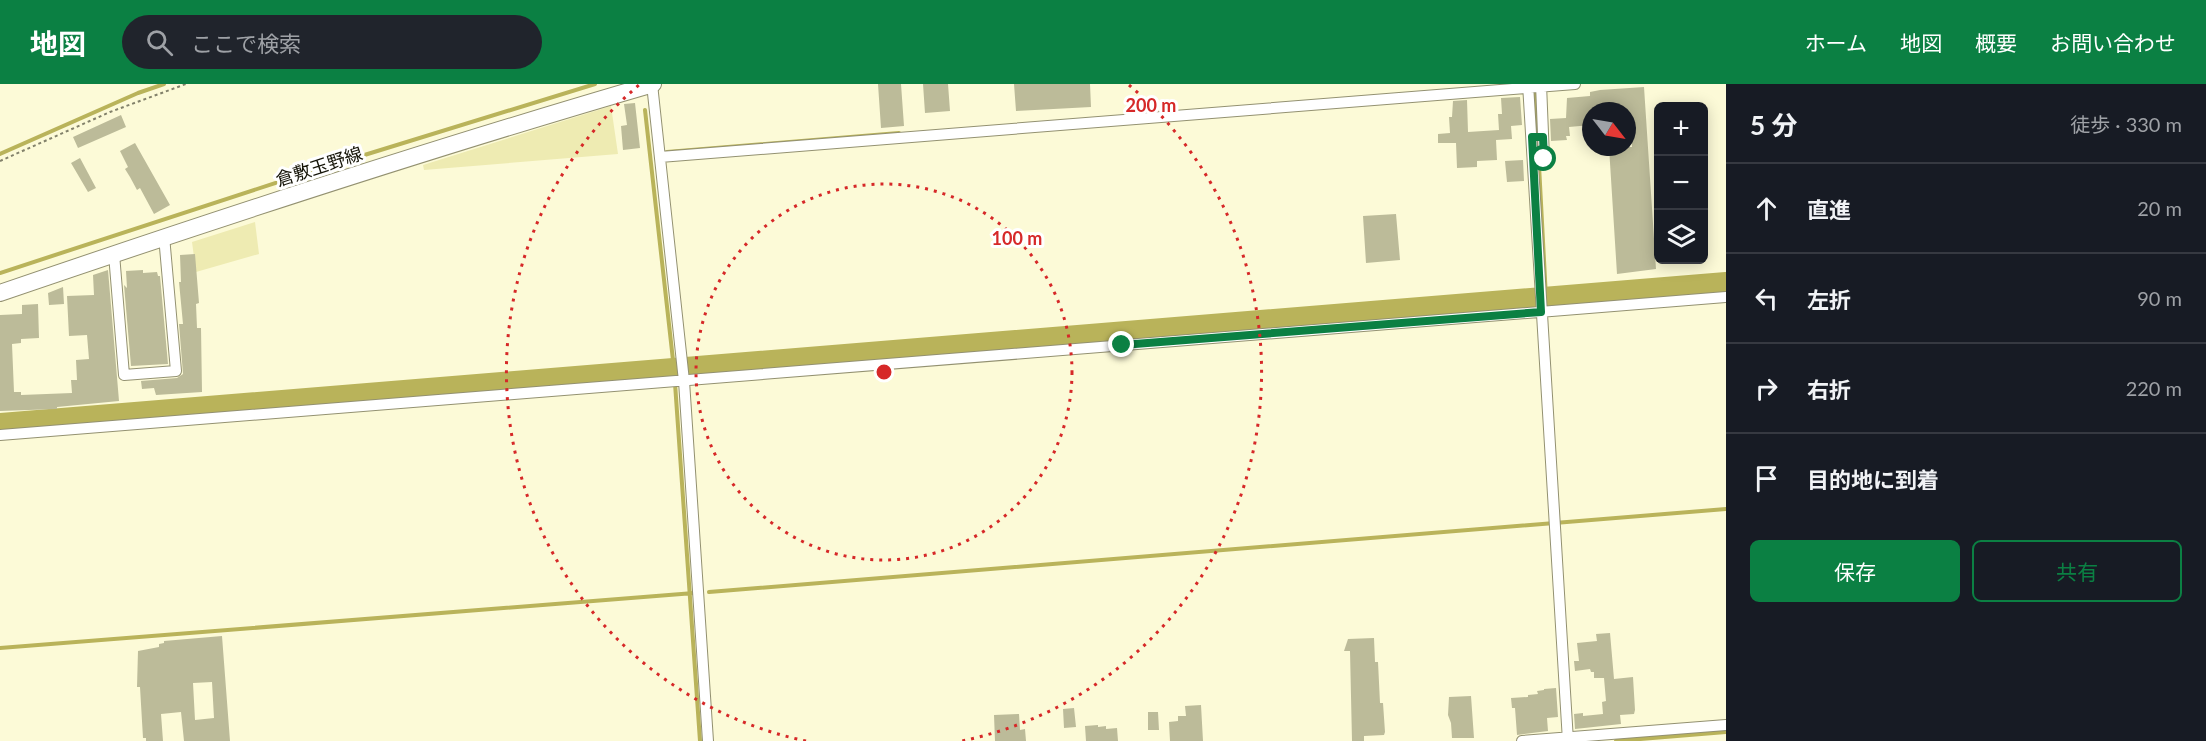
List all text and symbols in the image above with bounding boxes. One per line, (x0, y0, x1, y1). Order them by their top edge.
search box (122, 15, 542, 69)
text: 地図 (30, 26, 86, 60)
icon: search (143, 26, 176, 59)
text: ここで検索 (191, 30, 301, 57)
text: ホーム (1805, 30, 1867, 55)
text: 地図 (1900, 30, 1942, 55)
text: 概要 (1975, 30, 2017, 55)
text: お問い合わせ (2050, 30, 2176, 55)
text: 200 m (1126, 94, 1176, 116)
north arrow (1582, 102, 1636, 156)
map controls (1654, 102, 1708, 264)
button: + (1654, 102, 1708, 156)
text: 5 分 (1750, 109, 1797, 141)
text: 徒歩 · 330 m (2070, 112, 2182, 136)
street label: 倉敷玉野線 (273, 142, 365, 190)
route start (1530, 145, 1556, 171)
button: − (1654, 156, 1708, 210)
icon: ahead (1750, 192, 1783, 225)
text: 直進 (1807, 196, 1851, 223)
text: 20 m (2137, 196, 2182, 220)
button: layers (1654, 210, 1708, 264)
text: 100 m (992, 227, 1042, 249)
icon: left (1750, 282, 1783, 315)
text: 左折 (1807, 286, 1851, 313)
text: 90 m (2137, 286, 2182, 310)
route end (1108, 331, 1134, 357)
centre of rings (874, 362, 894, 382)
icon: right (1750, 372, 1783, 405)
text: 右折 (1807, 376, 1851, 403)
text: 220 m (2126, 376, 2182, 400)
icon: arrive (1750, 462, 1783, 495)
text: 目的地に到着 (1807, 466, 1939, 493)
button: 保存 (1750, 540, 1960, 602)
button: 共有 (1972, 540, 2182, 602)

